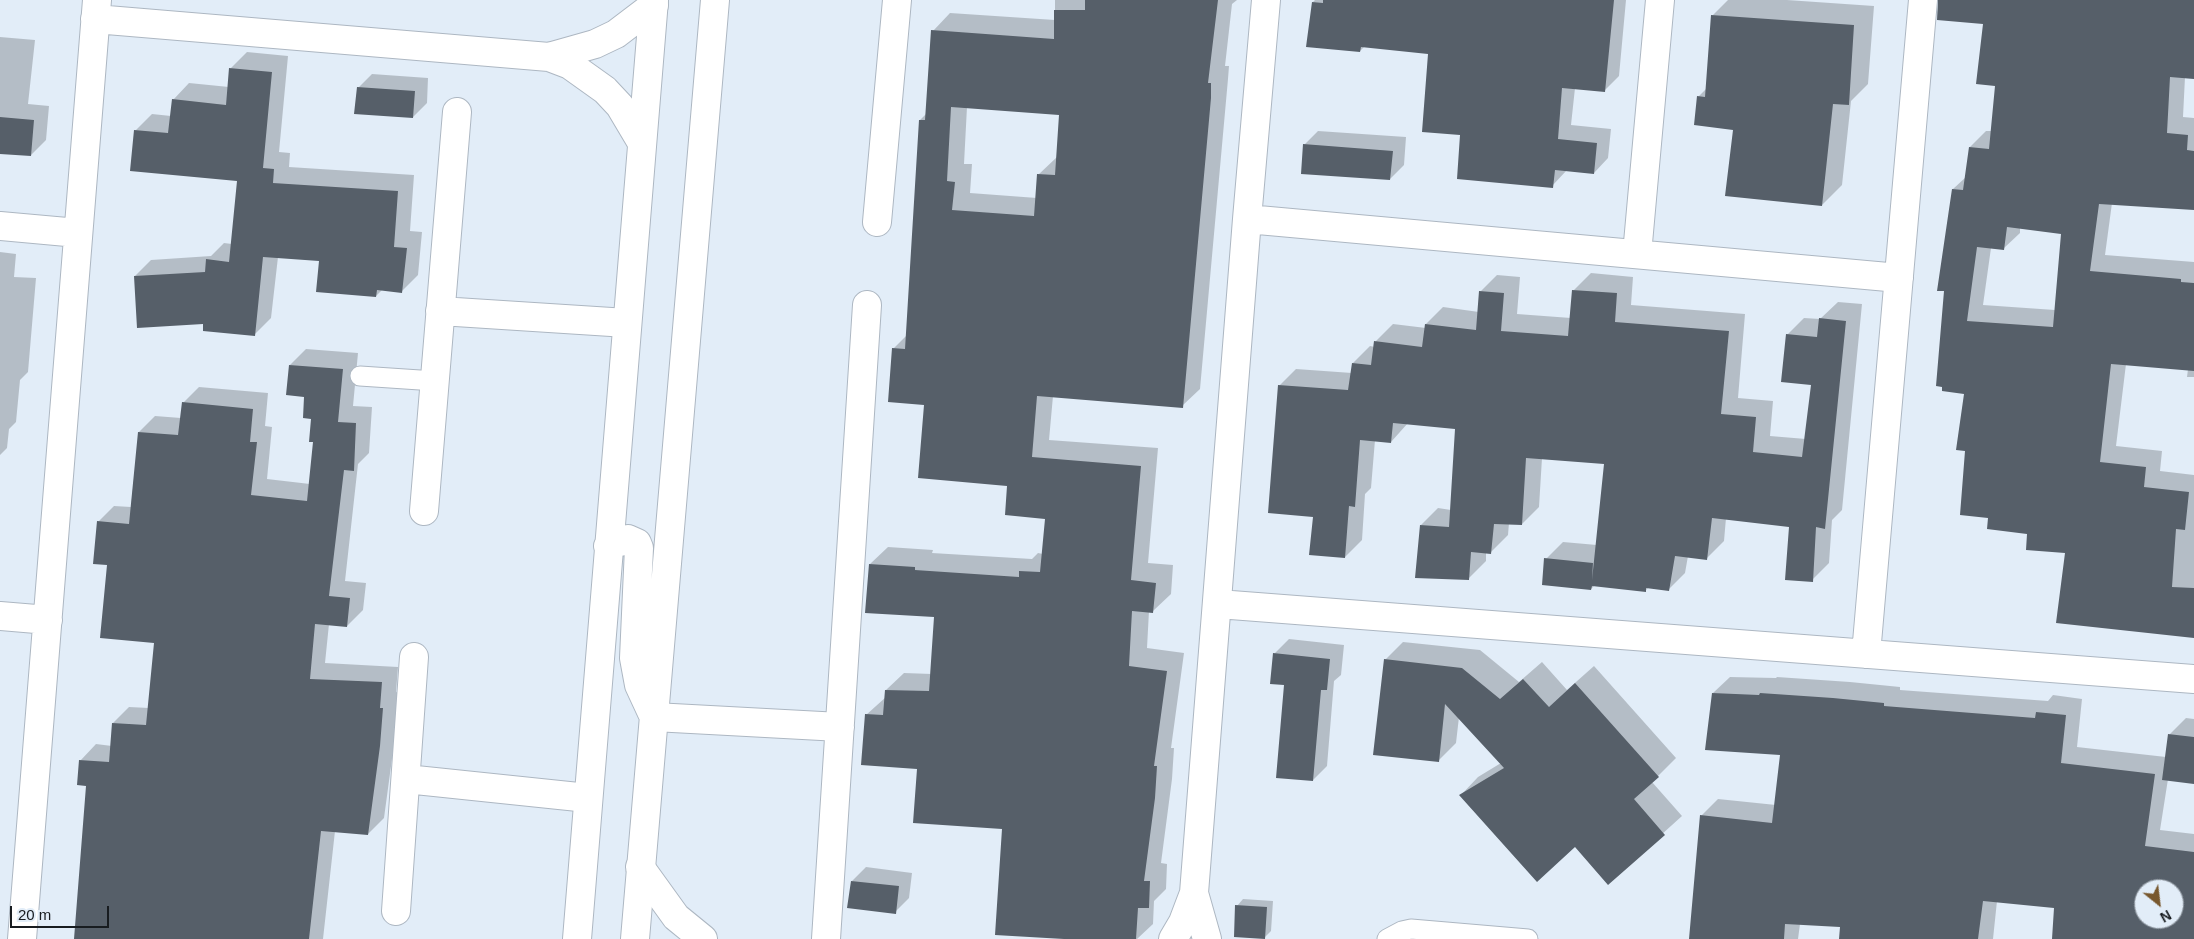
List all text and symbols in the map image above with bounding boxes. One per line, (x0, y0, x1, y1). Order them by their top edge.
north arrow (2134, 879, 2184, 929)
scale bar (12, 896, 111, 928)
text: 20 m (18, 906, 51, 923)
text: N (2157, 907, 2174, 926)

